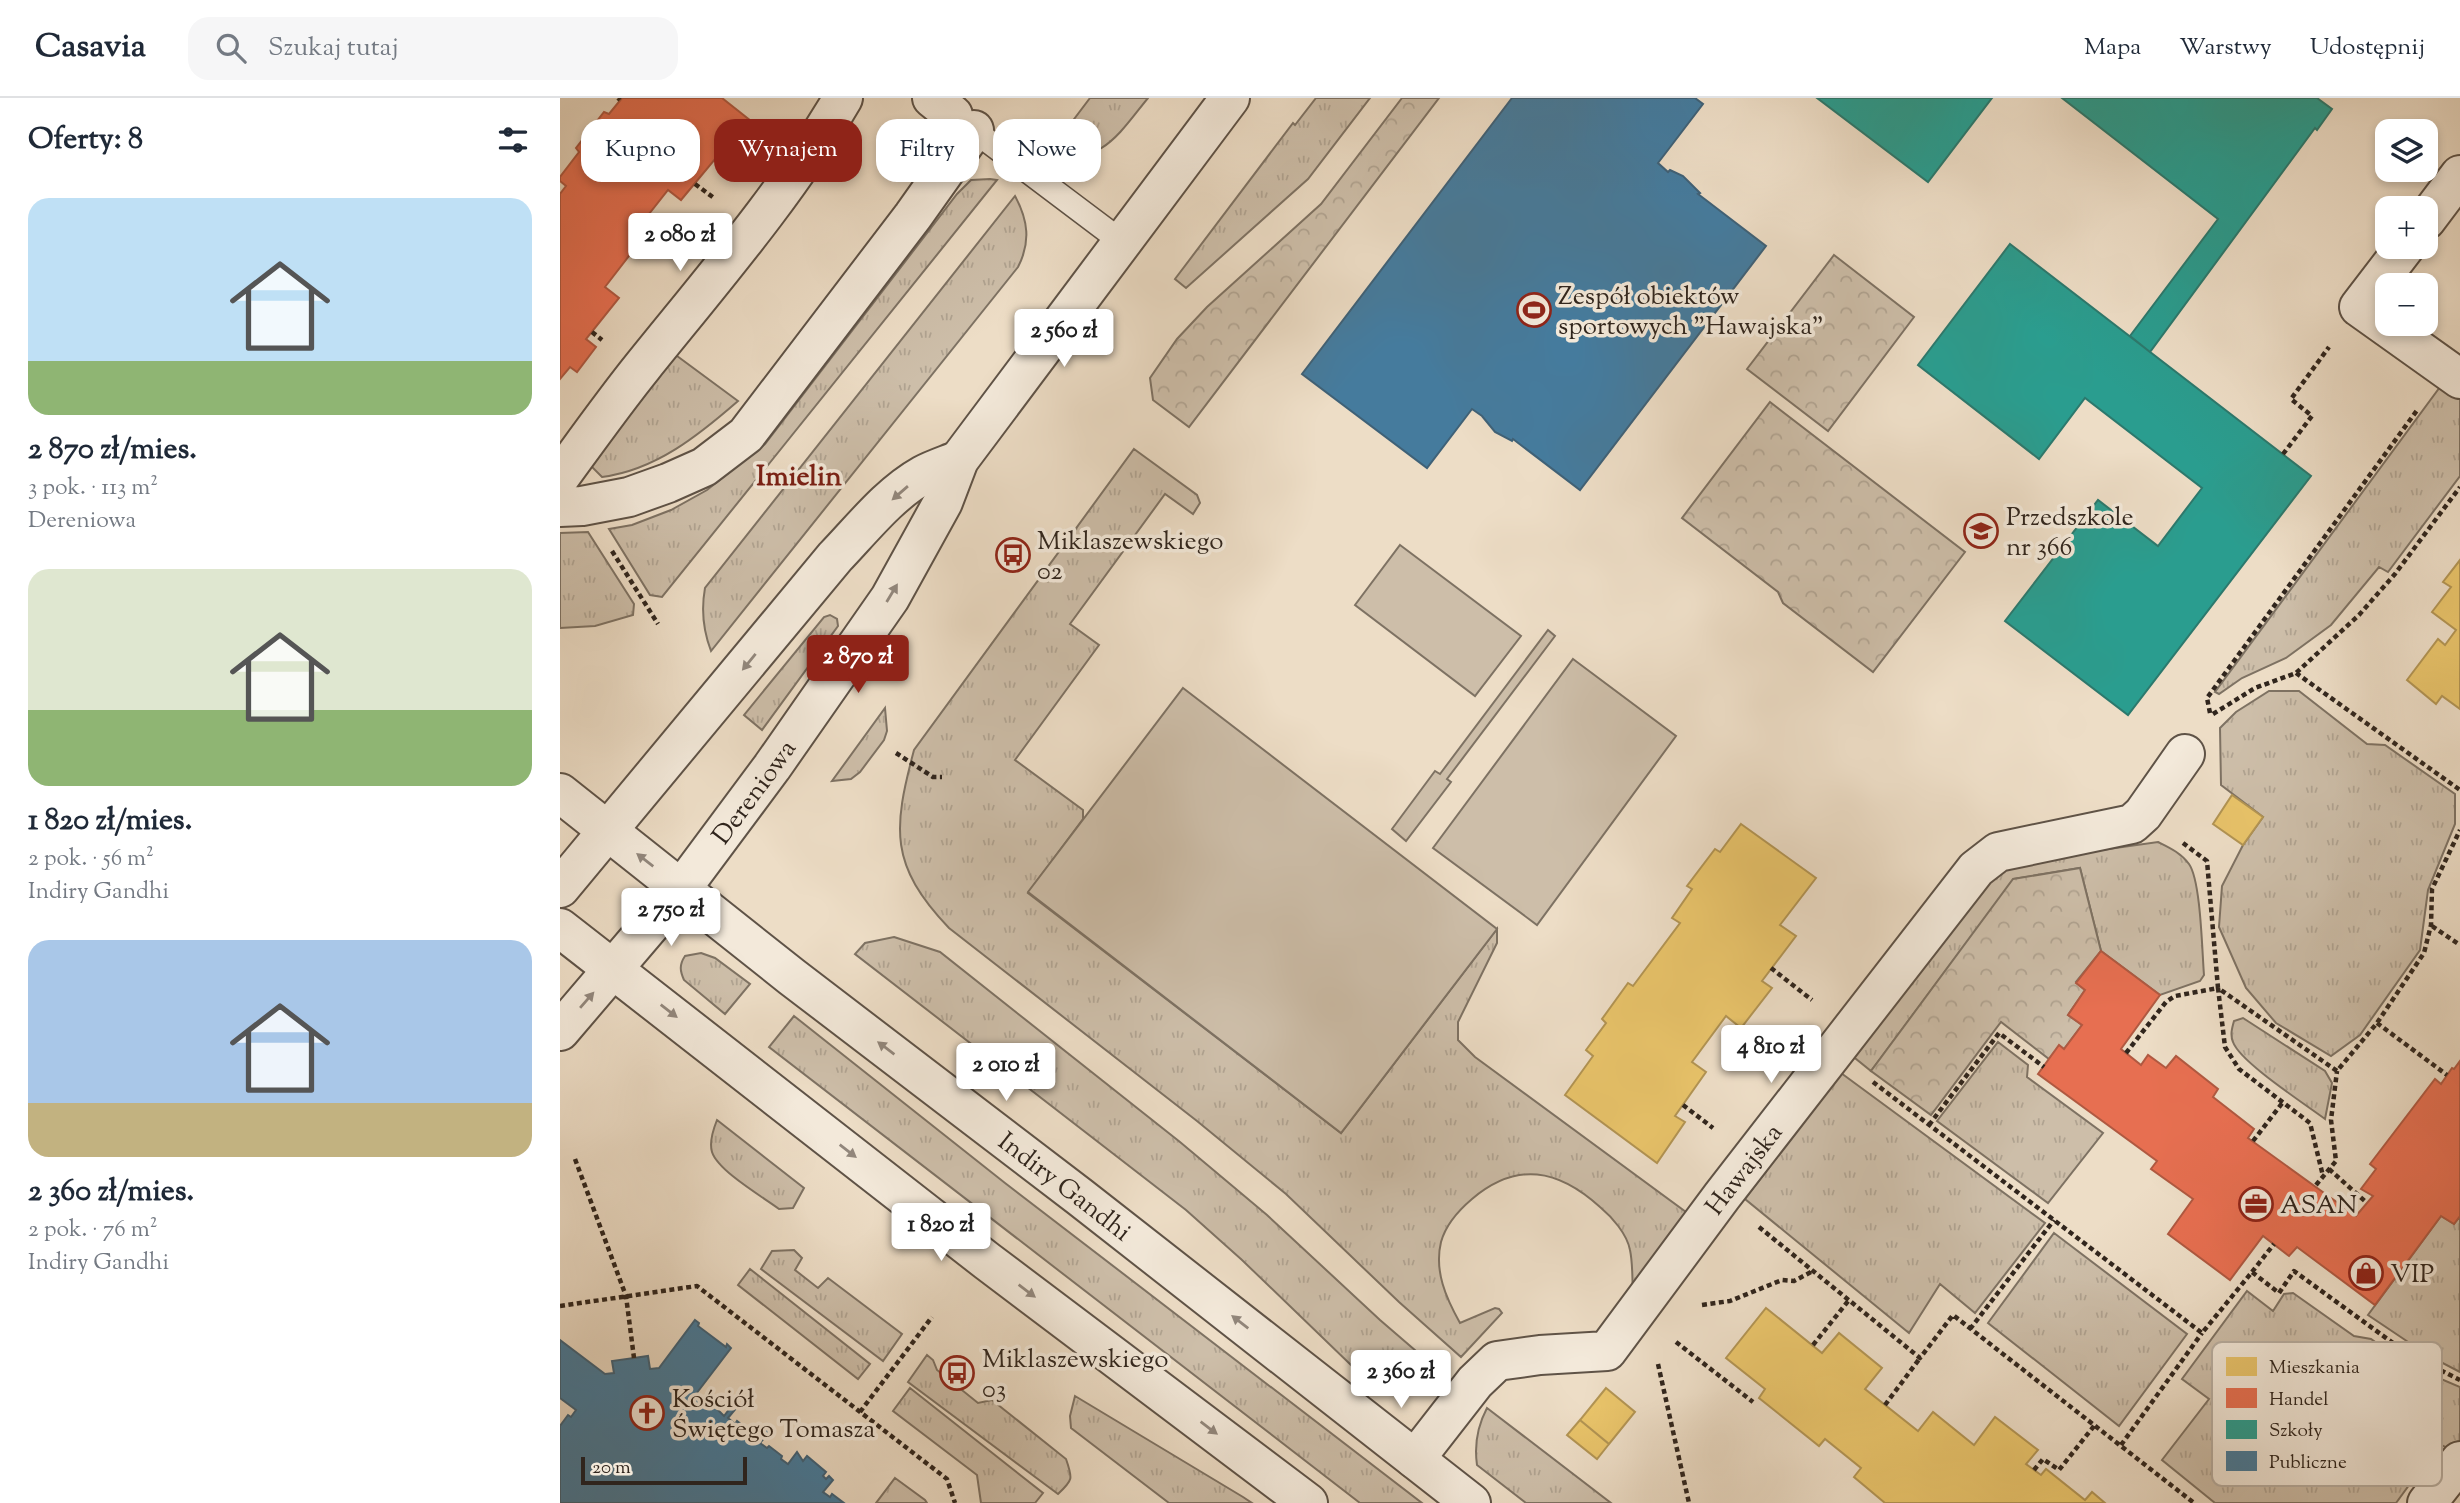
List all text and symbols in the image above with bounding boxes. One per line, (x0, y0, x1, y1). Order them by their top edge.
search box (188, 17, 678, 80)
text: Casavia (35, 24, 146, 72)
icon: search (212, 29, 250, 67)
text: Szukaj tutaj (268, 30, 399, 67)
text: Mapa (2084, 31, 2141, 65)
text: Warstwy (2179, 31, 2272, 65)
text: Udostępnij (2310, 31, 2425, 65)
text: Oferty: 8 (28, 119, 143, 162)
chip: Kupno (581, 119, 700, 182)
chip: Wynajem (714, 119, 862, 182)
chip: Filtry (876, 119, 979, 182)
chip: Nowe (993, 119, 1101, 182)
map controls (2375, 119, 2438, 336)
button: layers (2375, 119, 2438, 182)
icon: filters (494, 121, 532, 159)
button: + (2375, 196, 2438, 259)
pin: 2 080 zł (608, 214, 752, 273)
text: 2 080 zł (644, 219, 716, 252)
icon: home (217, 243, 343, 369)
button: − (2375, 273, 2438, 336)
place label: Zespół obiektów sportowych "Hawajska" (1558, 279, 1824, 346)
sports icon: Zespół obiektów sportowych "Hawajska" (1515, 291, 1553, 329)
pin: 2 560 zł (992, 310, 1136, 369)
text: 2 560 zł (1030, 315, 1098, 348)
text: 2 870 zł/mies. (28, 429, 197, 472)
district label: Imielin (756, 458, 842, 498)
text: 3 pok. · 113 m² (28, 472, 158, 505)
one-way arrow (891, 485, 908, 500)
place label: Przedszkole nr 366 (2006, 500, 2134, 567)
text: Dereniowa (28, 505, 136, 538)
school or university icon: Przedszkole nr 366 (1962, 512, 2000, 550)
place label: Miklaszewskiego 02 (1037, 524, 1223, 591)
bus stop icon: Miklaszewskiego 02 (994, 536, 1032, 574)
one-way arrow (886, 584, 898, 603)
icon: home (217, 614, 343, 740)
pin: 2 870 zł (786, 636, 930, 695)
text: 2 870 zł (823, 641, 893, 674)
one-way arrow (742, 654, 757, 671)
street label: Dereniowa (704, 733, 807, 853)
text: 1 820 zł/mies. (28, 800, 192, 843)
text: 2 pok. · 56 m² (28, 843, 154, 876)
one-way arrow (637, 852, 655, 867)
text: Indiry Gandhi (28, 876, 169, 909)
pin: 2 750 zł (599, 888, 743, 948)
text: 2 750 zł (637, 894, 705, 927)
icon: home (217, 985, 343, 1111)
one-way arrow (579, 991, 595, 1009)
one-way arrow (660, 1003, 677, 1018)
pin: 4 810 zł (1699, 1026, 1843, 1085)
text: 4 810 zł (1737, 1031, 1805, 1064)
one-way arrow (877, 1041, 895, 1056)
pin: 2 010 zł (934, 1044, 1078, 1103)
text: 2 010 zł (972, 1049, 1040, 1082)
street label: Hawajska (1698, 1117, 1793, 1224)
street label: Indiry Gandhi (989, 1125, 1138, 1251)
one-way arrow (838, 1144, 856, 1159)
text: 2 360 zł/mies. (28, 1171, 194, 1214)
office icon: ASAN (2237, 1185, 2275, 1223)
place label: ASAN (2280, 1188, 2357, 1225)
pin: 1 820 zł (869, 1204, 1013, 1263)
text: 1 820 zł (908, 1209, 974, 1242)
text: 2 pok. · 76 m² (28, 1214, 157, 1247)
text: Indiry Gandhi (28, 1247, 169, 1280)
shop icon: VIP (2347, 1254, 2385, 1292)
place label: VIP (2390, 1257, 2434, 1294)
one-way arrow (1018, 1284, 1036, 1298)
one-way arrow (1231, 1316, 1249, 1330)
place label: Miklaszewskiego 03 (982, 1342, 1168, 1409)
legend (2212, 1342, 2442, 1486)
pin: 2 360 zł (1329, 1350, 1473, 1410)
bus stop icon: Miklaszewskiego 03 (938, 1354, 976, 1392)
text: Mieszkania (2269, 1355, 2360, 1382)
text: 2 360 zł (1367, 1356, 1435, 1389)
place label: Kościół Świętego Tomasza (672, 1382, 875, 1449)
text: Handel (2269, 1387, 2328, 1414)
church icon: Kościół Świętego Tomasza (628, 1394, 666, 1432)
text: Szkoły (2269, 1418, 2323, 1445)
one-way arrow (1200, 1421, 1218, 1435)
text: Publiczne (2269, 1450, 2347, 1477)
scale bar (581, 1454, 747, 1486)
text: 20 m (592, 1455, 631, 1482)

